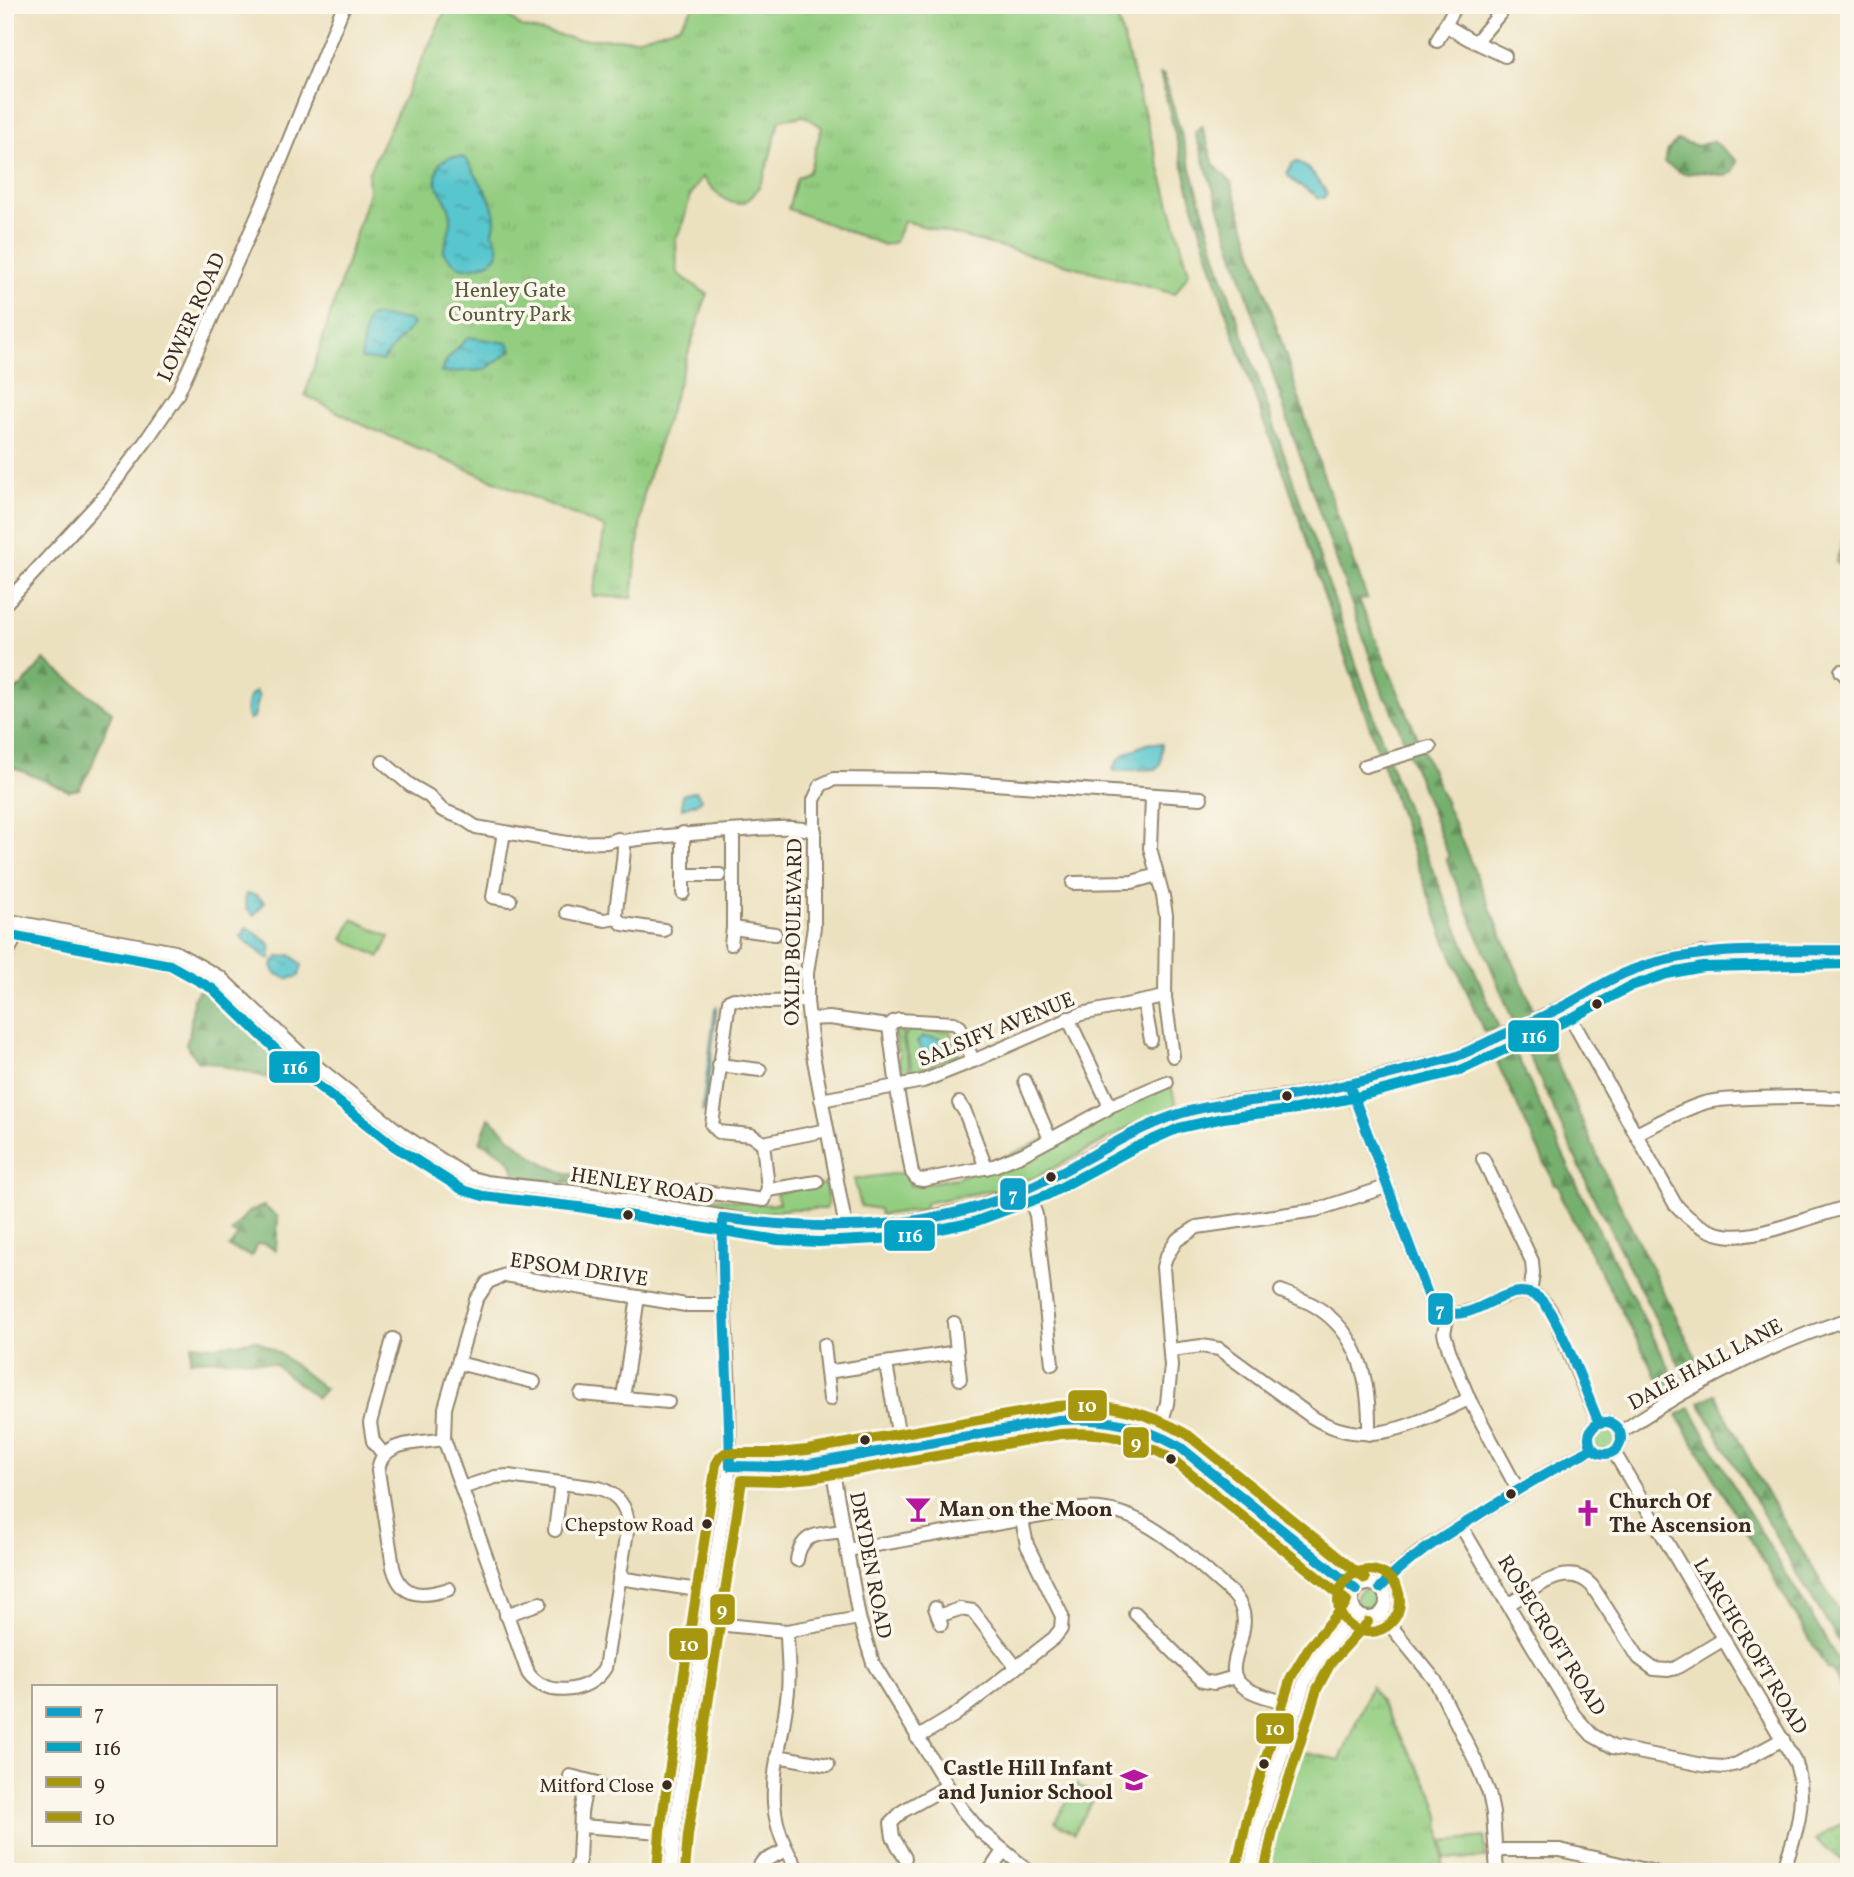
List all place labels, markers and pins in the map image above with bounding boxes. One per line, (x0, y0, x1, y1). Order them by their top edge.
unlabelled marker (1590, 997, 1604, 1011)
unlabelled marker (1280, 1089, 1294, 1103)
unlabelled marker (1044, 1170, 1058, 1184)
unlabelled marker (621, 1208, 635, 1222)
unlabelled marker (858, 1433, 872, 1447)
unlabelled marker (1164, 1452, 1178, 1466)
unlabelled marker (1504, 1487, 1518, 1501)
place label: Church Of The Ascension (1609, 1488, 1752, 1541)
bar icon: Man on the Moon (903, 1494, 933, 1524)
place label: Man on the Moon (939, 1496, 1113, 1525)
church icon: Church Of The Ascension (1573, 1498, 1603, 1528)
place label: Chepstow Road (565, 1513, 694, 1539)
marker: Chepstow Road (700, 1517, 714, 1531)
place label: Castle Hill Infant and Junior School (938, 1755, 1113, 1808)
unlabelled marker (1257, 1757, 1271, 1771)
school or university icon: Castle Hill Infant and Junior School (1119, 1765, 1149, 1795)
place label: Mitford Close (540, 1774, 654, 1800)
marker: Mitford Close (660, 1778, 674, 1792)

